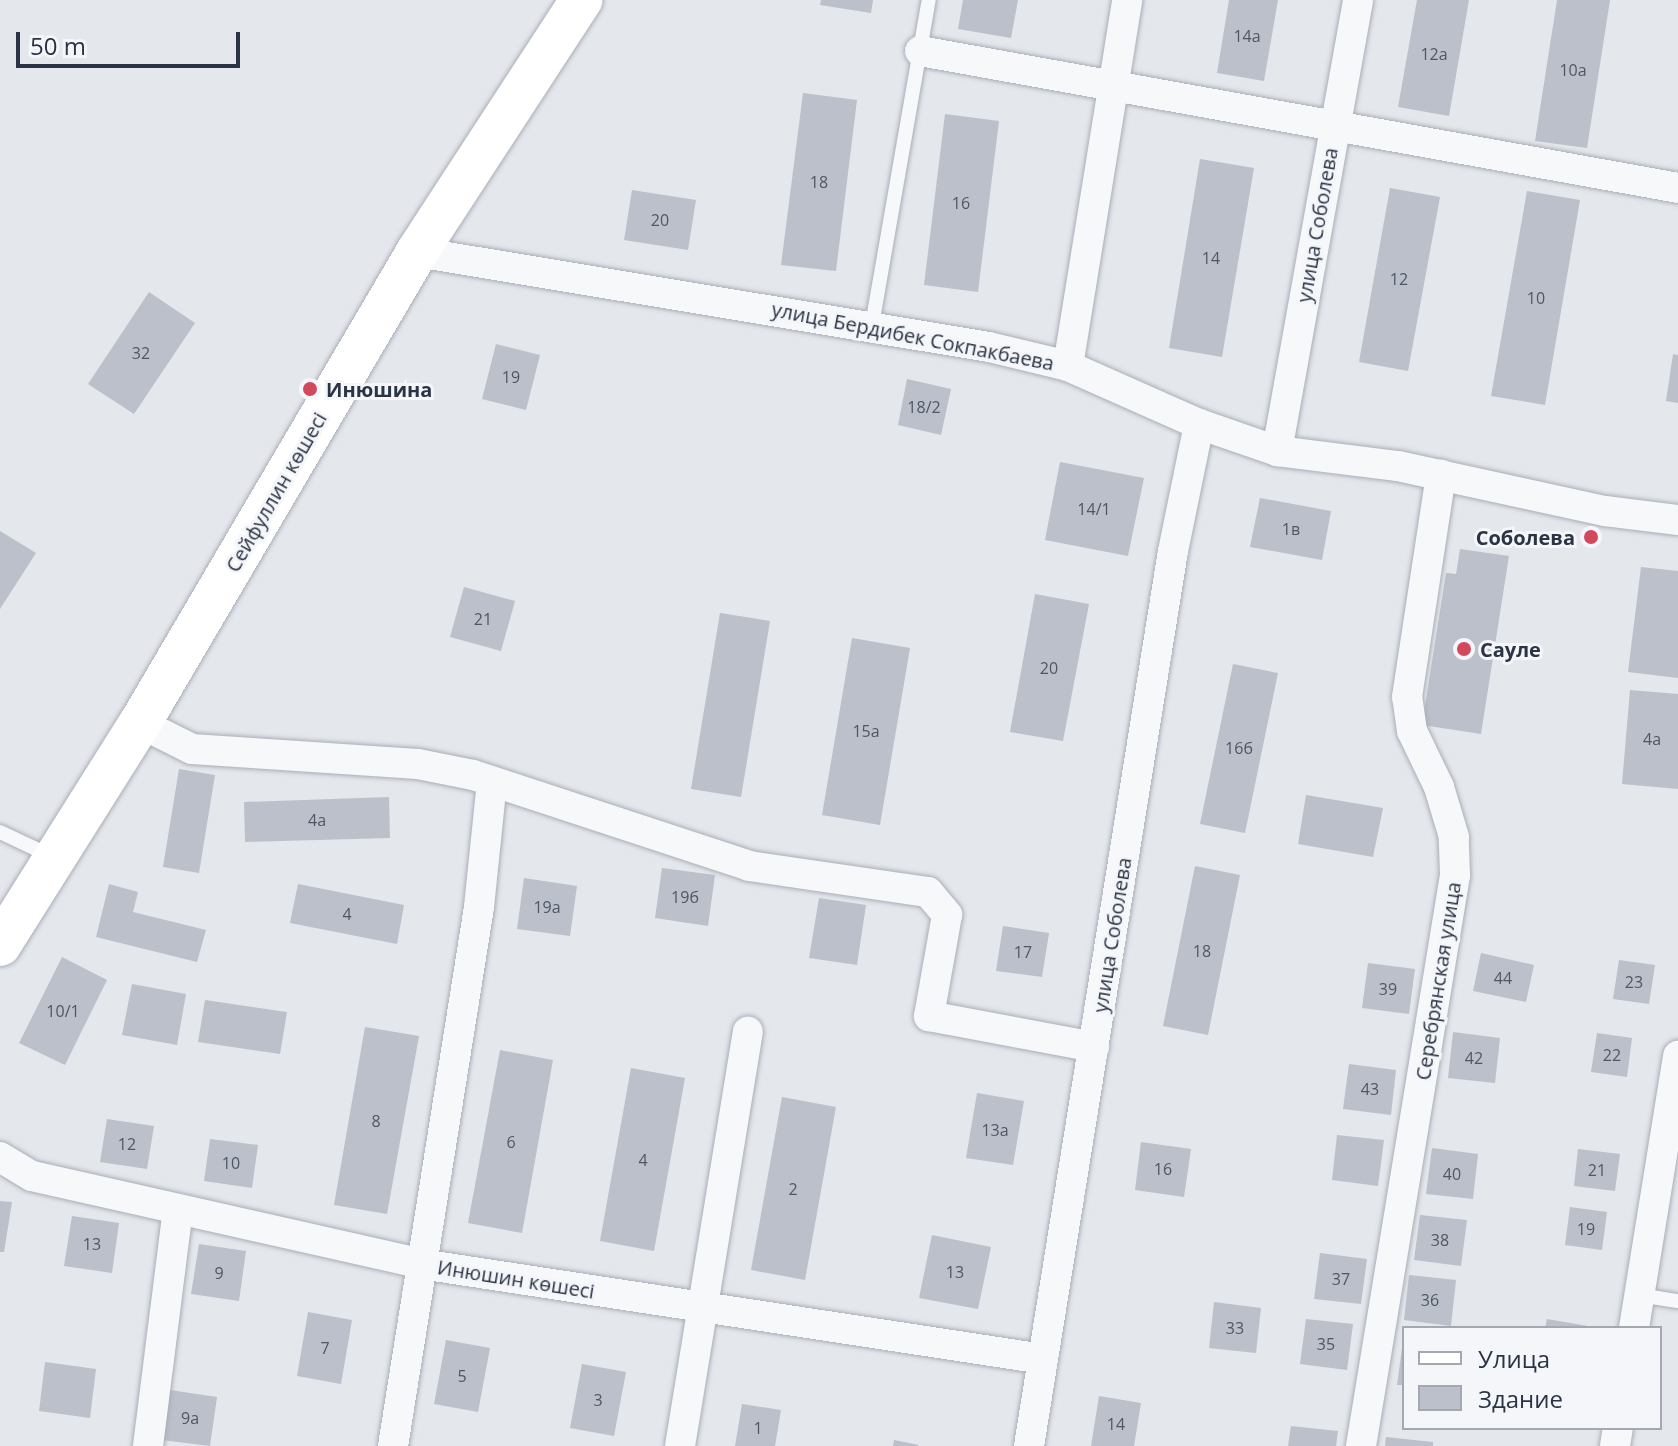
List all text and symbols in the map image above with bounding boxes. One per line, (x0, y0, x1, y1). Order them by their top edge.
scale bar (20, 16, 244, 66)
house number: 14а (1233, 26, 1261, 46)
text: 50 m (30, 29, 86, 62)
house number: 12а (1420, 44, 1448, 64)
house number: 10а (1559, 60, 1587, 80)
street label: улица Соболева (1292, 146, 1342, 304)
house number: 18 (810, 172, 828, 192)
house number: 16 (952, 193, 970, 213)
house number: 20 (651, 210, 669, 230)
house number: 14 (1202, 248, 1220, 268)
house number: 12 (1390, 269, 1408, 289)
house number: 10 (1527, 288, 1545, 308)
street label: улица Бердибек Сокпакбаева (770, 297, 1056, 375)
house number: 32 (132, 343, 150, 363)
house number: 19 (502, 367, 520, 387)
place label: Инюшина (326, 377, 432, 401)
marker: Инюшина (301, 380, 319, 398)
house number: 18/2 (907, 397, 941, 417)
street label: Сейфуллин көшесі (221, 408, 331, 576)
house number: 14/1 (1077, 499, 1111, 519)
house number: 1в (1282, 519, 1300, 539)
place label: Соболева (1476, 525, 1575, 549)
marker: Соболева (1582, 528, 1600, 546)
house number: 21 (474, 609, 492, 629)
place label: Сауле (1480, 637, 1541, 661)
marker: Сауле (1455, 640, 1473, 658)
house number: 20 (1040, 658, 1058, 678)
house number: 15а (852, 721, 880, 741)
house number: 4а (1643, 729, 1661, 749)
house number: 16б (1225, 738, 1253, 758)
house number: 4а (308, 810, 326, 830)
street label: улица Соболева (1088, 856, 1136, 1014)
street label: Серебрянская улица (1410, 880, 1466, 1082)
house number: 19б (671, 887, 699, 907)
house number: 19а (533, 897, 561, 917)
house number: 4 (342, 904, 352, 924)
house number: 18 (1193, 941, 1211, 961)
house number: 17 (1014, 942, 1032, 962)
house number: 44 (1494, 968, 1512, 988)
house number: 23 (1625, 972, 1643, 992)
house number: 39 (1379, 979, 1397, 999)
house number: 10/1 (46, 1001, 80, 1021)
house number: 22 (1603, 1045, 1621, 1065)
house number: 42 (1465, 1048, 1483, 1068)
house number: 43 (1361, 1079, 1379, 1099)
house number: 8 (371, 1111, 381, 1131)
house number: 13а (981, 1120, 1009, 1140)
house number: 6 (506, 1132, 516, 1152)
house number: 12 (118, 1134, 136, 1154)
house number: 4 (638, 1150, 648, 1170)
house number: 10 (222, 1153, 240, 1173)
house number: 16 (1154, 1159, 1172, 1179)
house number: 21 (1588, 1160, 1606, 1180)
house number: 40 (1443, 1164, 1461, 1184)
house number: 2 (788, 1179, 798, 1199)
house number: 19 (1577, 1219, 1595, 1239)
house number: 38 (1431, 1230, 1449, 1250)
house number: 13 (83, 1234, 101, 1254)
street label: Инюшин көшесі (436, 1255, 596, 1303)
house number: 13 (946, 1262, 964, 1282)
house number: 9 (214, 1263, 224, 1283)
house number: 37 (1332, 1269, 1350, 1289)
house number: 36 (1421, 1290, 1439, 1310)
house number: 33 (1226, 1318, 1244, 1338)
legend (1402, 1326, 1662, 1430)
house number: 35 (1317, 1334, 1335, 1354)
house number: 7 (320, 1338, 330, 1358)
text: Улица (1478, 1342, 1550, 1375)
house number: 5 (457, 1366, 467, 1386)
text: Здание (1478, 1382, 1563, 1415)
house number: 3 (593, 1390, 603, 1410)
house number: 9а (181, 1408, 199, 1428)
house number: 14 (1107, 1414, 1125, 1434)
house number: 1 (753, 1418, 763, 1438)

